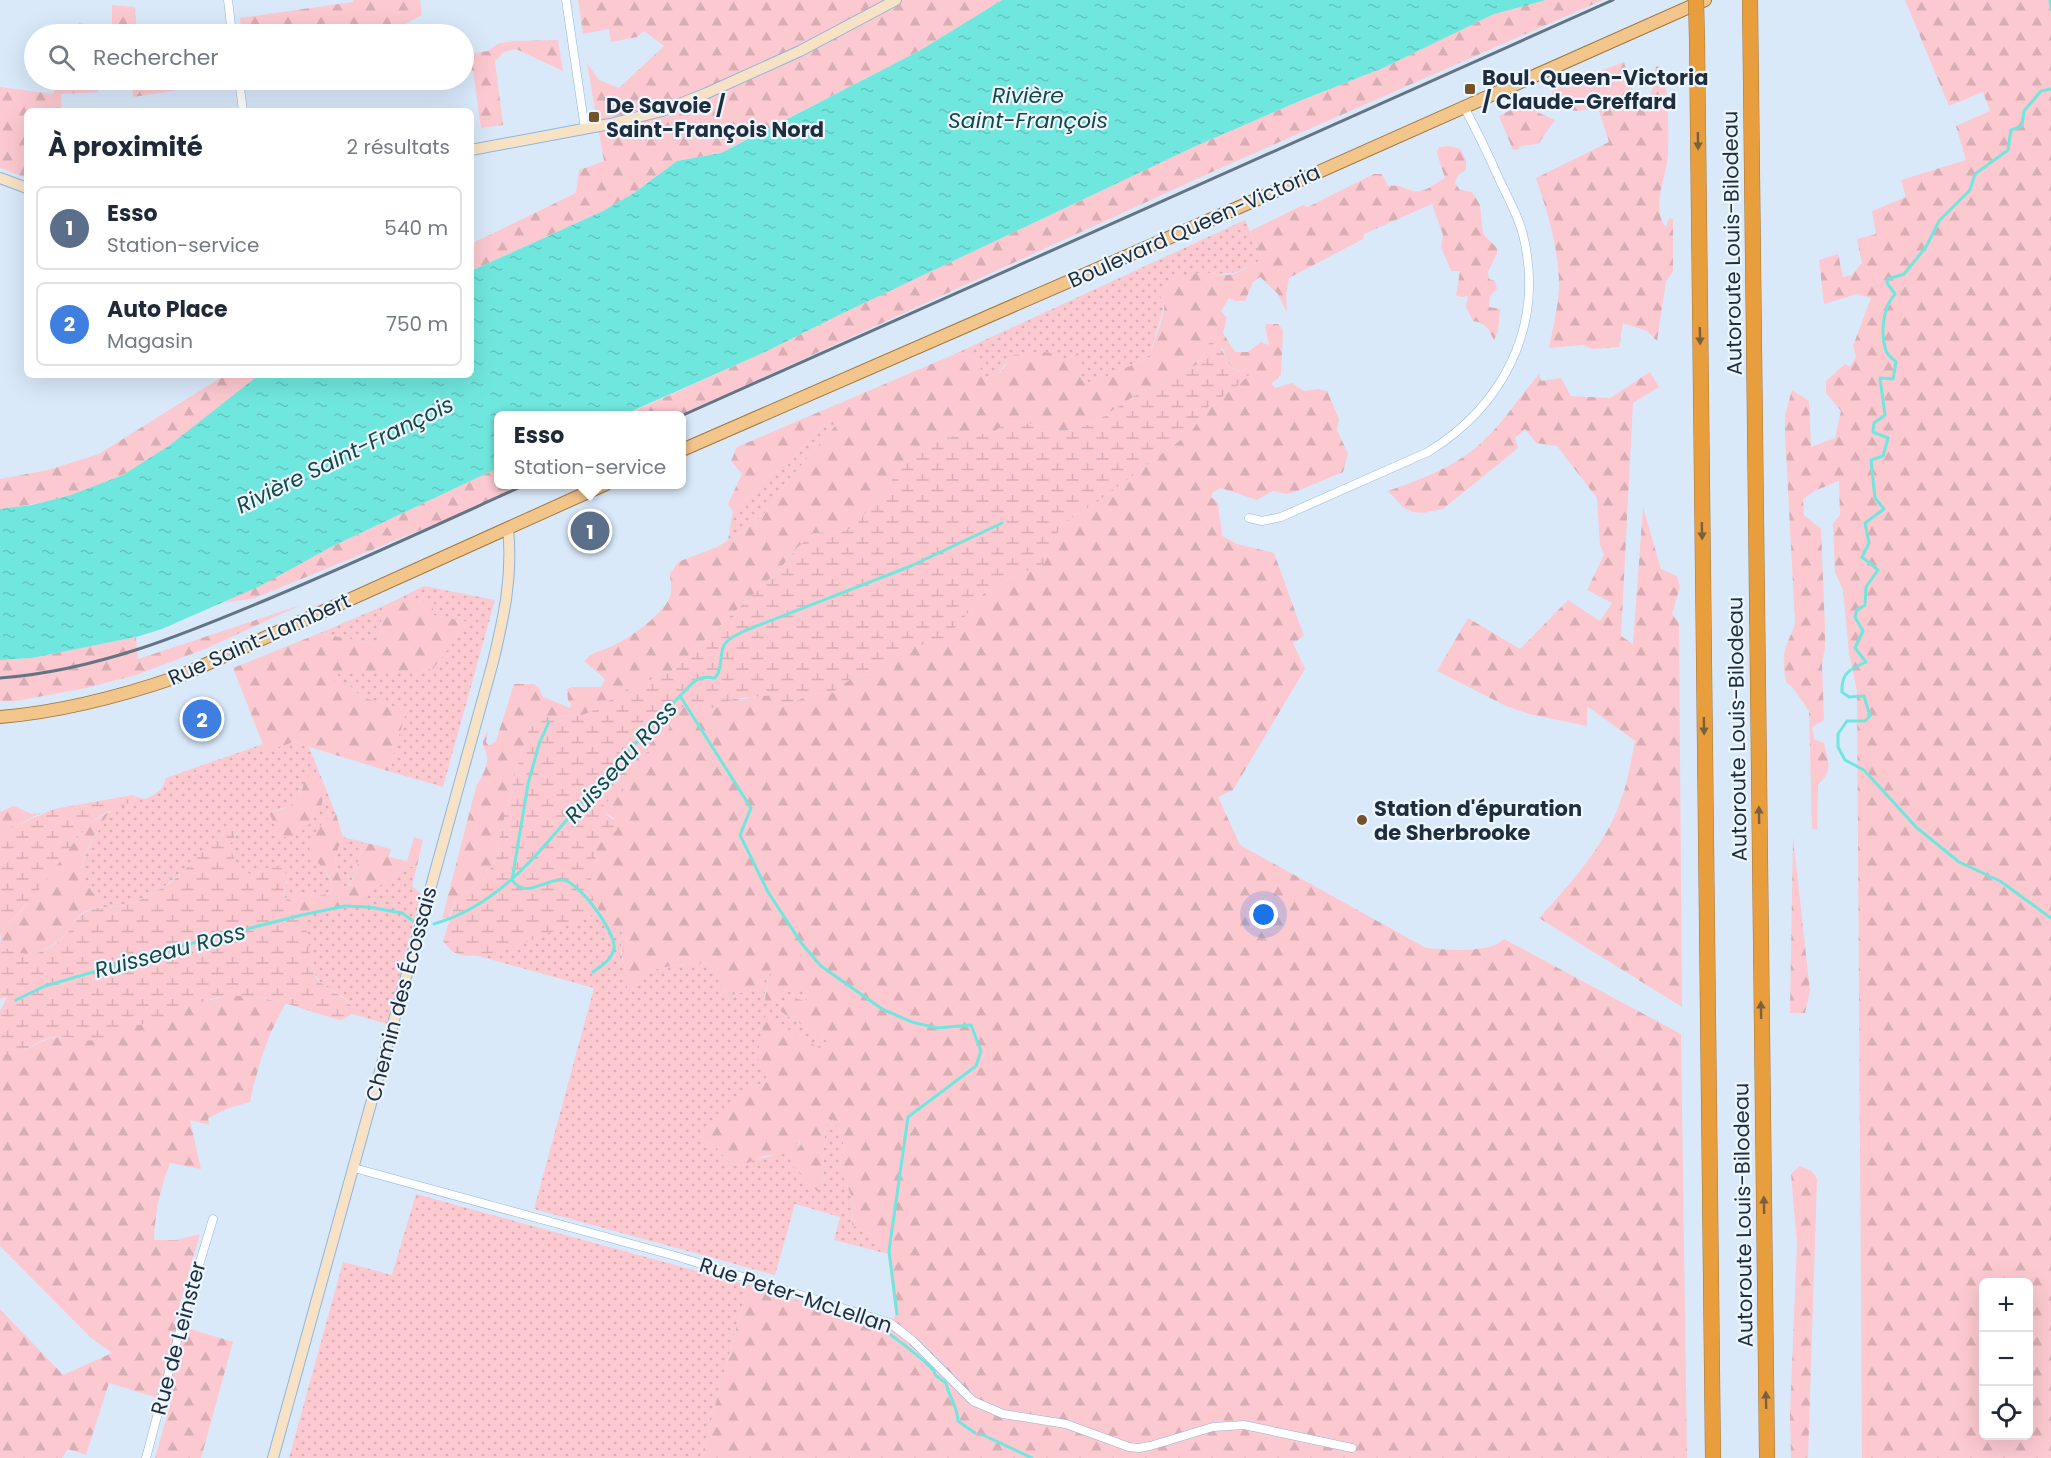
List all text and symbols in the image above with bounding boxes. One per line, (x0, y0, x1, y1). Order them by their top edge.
search box (24, 24, 474, 90)
icon: search (45, 41, 78, 74)
text: Rechercher (93, 42, 219, 73)
place label: Boul. Queen-Victoria / Claude-Greffard (1482, 63, 1708, 116)
water label: Rivière Saint-François (948, 80, 1108, 136)
marker: Boul. Queen-Victoria / Claude-Greffard (1463, 82, 1477, 96)
place label: De Savoie / Saint-François Nord (606, 91, 824, 144)
marker: De Savoie / Saint-François Nord (587, 110, 601, 124)
street label: Autoroute Louis-Bilodeau (1715, 110, 1749, 376)
text: À proximité (48, 129, 203, 165)
one-way arrow (1693, 131, 1703, 150)
text: 2 résultats (347, 133, 450, 161)
street label: Boulevard Queen-Victoria (1063, 157, 1325, 295)
text: Esso (107, 198, 157, 229)
text: 1 (66, 214, 73, 242)
text: 540 m (384, 214, 448, 242)
text: Station-service (107, 231, 259, 259)
text: Auto Place (107, 294, 228, 325)
text: 2 (64, 310, 75, 338)
text: 750 m (386, 310, 448, 338)
one-way arrow (1695, 326, 1705, 345)
text: Magasin (107, 327, 193, 355)
water label: Rivière Saint-François (231, 389, 459, 521)
popup (494, 411, 686, 489)
text: Esso (514, 420, 564, 451)
text: Station-service (514, 453, 666, 481)
pin: 1 (570, 508, 610, 554)
one-way arrow (1697, 521, 1707, 540)
street label: Rue Saint-Lambert (163, 586, 355, 692)
street label: Autoroute Louis-Bilodeau (1720, 596, 1754, 862)
water label: Ruisseau Ross (557, 694, 685, 830)
pin: 2 (182, 696, 222, 742)
one-way arrow (1699, 716, 1709, 735)
place label: Station d'épuration de Sherbrooke (1374, 794, 1582, 847)
one-way arrow (1754, 805, 1764, 824)
marker: Station d'épuration de Sherbrooke (1355, 813, 1369, 827)
street label: Chemin des Écossais (358, 883, 444, 1105)
your location (1249, 900, 1278, 929)
water label: Ruisseau Ross (91, 916, 249, 986)
one-way arrow (1757, 1000, 1766, 1019)
street label: Autoroute Louis-Bilodeau (1726, 1082, 1760, 1348)
one-way arrow (1759, 1195, 1769, 1214)
street label: Rue Peter-McLellan (696, 1250, 896, 1340)
street label: Rue de Leinster (144, 1258, 212, 1418)
map controls (1979, 1278, 2033, 1440)
button: + (1979, 1278, 2033, 1332)
button: − (1979, 1332, 2033, 1386)
button: locate (1979, 1386, 2033, 1440)
one-way arrow (1761, 1390, 1771, 1409)

